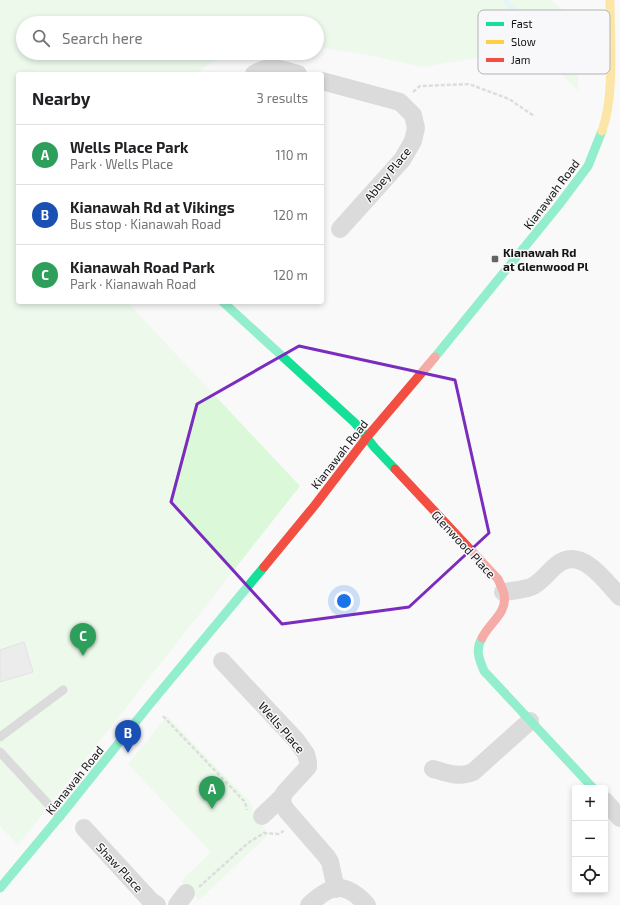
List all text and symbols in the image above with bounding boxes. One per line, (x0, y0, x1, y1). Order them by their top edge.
legend (478, 10, 610, 74)
search box (16, 16, 324, 60)
text: Fast (511, 17, 533, 30)
icon: search (30, 27, 52, 49)
text: Search here (62, 29, 143, 47)
text: Slow (511, 35, 536, 48)
text: Jam (511, 53, 530, 66)
text: Nearby (32, 88, 90, 108)
text: 3 results (257, 90, 308, 106)
text: Wells Place Park (70, 138, 188, 156)
street label: Abbey Place (361, 144, 413, 204)
text: A (41, 147, 49, 163)
text: 110 m (276, 147, 308, 163)
text: Park · Wells Place (70, 156, 173, 172)
street label: Kianawah Road (520, 156, 582, 232)
text: Kianawah Rd at Vikings (70, 198, 235, 216)
text: B (41, 207, 49, 223)
text: 120 m (273, 207, 308, 223)
text: Bus stop · Kianawah Road (70, 216, 221, 232)
place label: Kianawah Rd at Glenwood Pl (503, 245, 589, 273)
marker: Kianawah Rd at Glenwood Pl (490, 254, 500, 264)
text: Kianawah Road Park (70, 258, 215, 276)
text: C (41, 267, 49, 283)
text: 120 m (273, 267, 308, 283)
text: Park · Kianawah Road (70, 276, 196, 292)
street label: Kianawah Road (308, 417, 370, 491)
street label: Glenwood Place (429, 507, 499, 581)
your location (334, 591, 354, 611)
pin: C (70, 623, 96, 656)
street label: Wells Place (256, 699, 308, 755)
pin: B (115, 720, 141, 753)
street label: Kianawah Road (42, 743, 106, 817)
pin: A (199, 776, 225, 809)
map controls (572, 785, 608, 893)
button: + (572, 785, 608, 821)
button: − (572, 821, 608, 857)
street label: Shaw Place (94, 840, 146, 894)
button: locate (572, 857, 608, 893)

